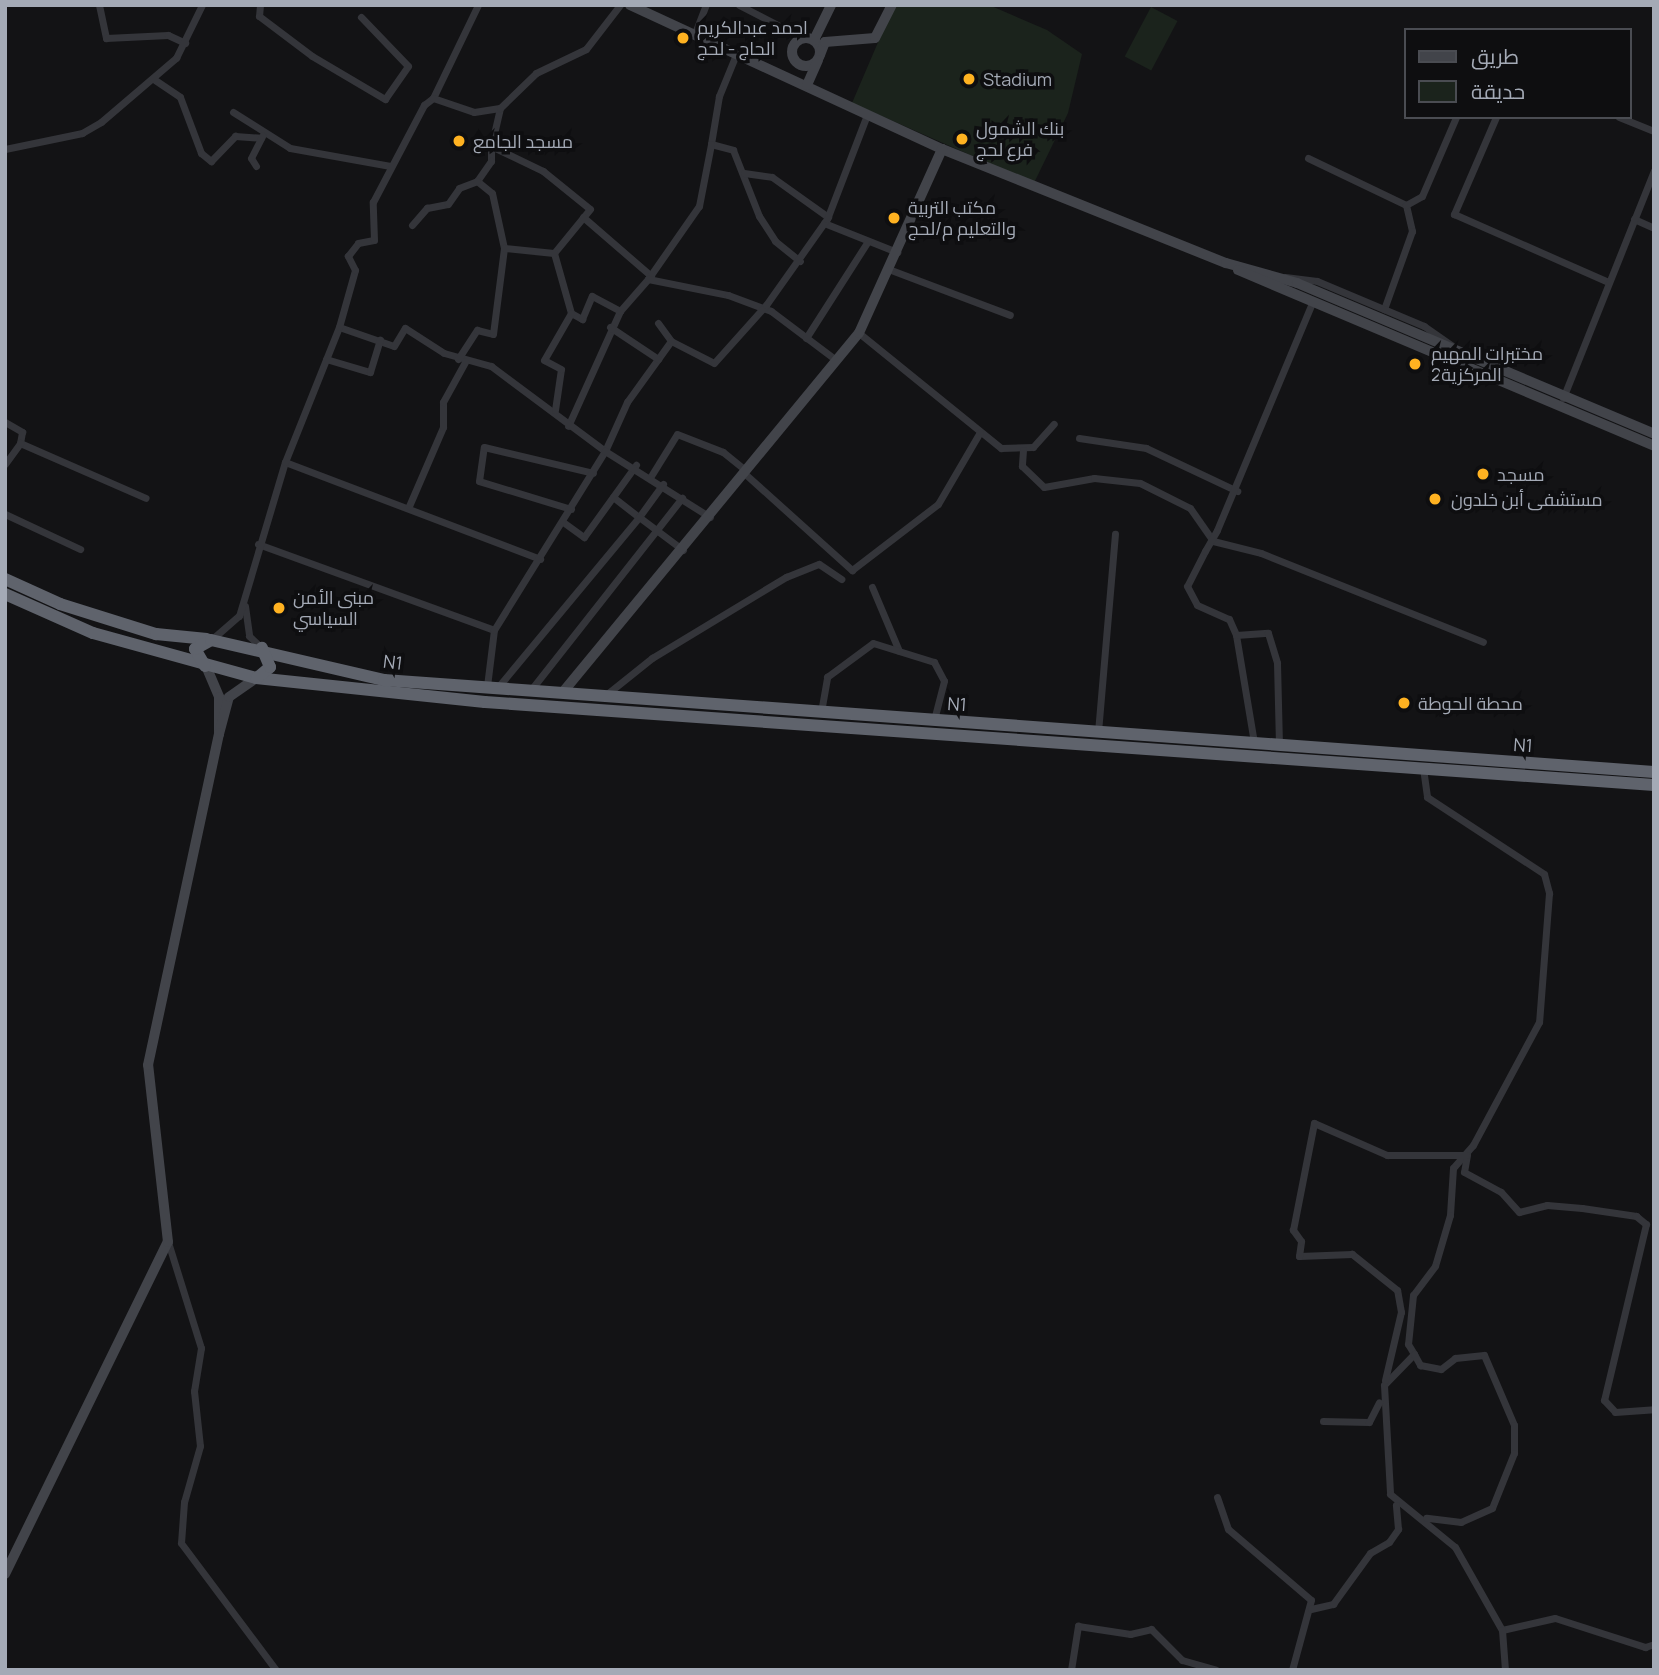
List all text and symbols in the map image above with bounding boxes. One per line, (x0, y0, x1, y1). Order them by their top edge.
place label: احمد عبدالكريم الحاج - لحج (697, 17, 808, 60)
legend (1404, 28, 1631, 119)
marker: احمد عبدالكريم الحاج - لحج (675, 30, 691, 46)
text: طريق (1471, 42, 1519, 70)
place label: Stadium (983, 68, 1052, 90)
marker: Stadium (961, 71, 977, 87)
text: حديقة (1471, 77, 1525, 105)
place label: بنك الشمول فرع لحج (976, 118, 1064, 160)
place label: مسجد الجامع (473, 130, 573, 152)
marker: بنك الشمول فرع لحج (954, 131, 970, 147)
marker: مسجد الجامع (451, 133, 467, 149)
place label: مكتب التربية والتعليم م/لحج (908, 197, 1016, 240)
marker: مكتب التربية والتعليم م/لحج (886, 210, 902, 226)
place label: مختبرات المهيم المركزية2 (1431, 343, 1543, 386)
marker: مختبرات المهيم المركزية2 (1405, 354, 1425, 374)
place label: مسجد (1497, 463, 1545, 485)
marker: مسجد (1475, 466, 1491, 482)
place label: مستشفى أبن خلدون (1451, 488, 1603, 510)
marker: مستشفى أبن خلدون (1425, 489, 1445, 509)
place label: مبنى الأمن السياسي (293, 587, 374, 630)
marker: مبنى الأمن السياسي (271, 600, 287, 616)
street label: N1 (382, 650, 404, 674)
place label: محطة الحوطة (1418, 692, 1523, 714)
street label: N1 (947, 693, 967, 715)
marker: محطة الحوطة (1396, 695, 1412, 711)
street label: N1 (1513, 734, 1533, 756)

